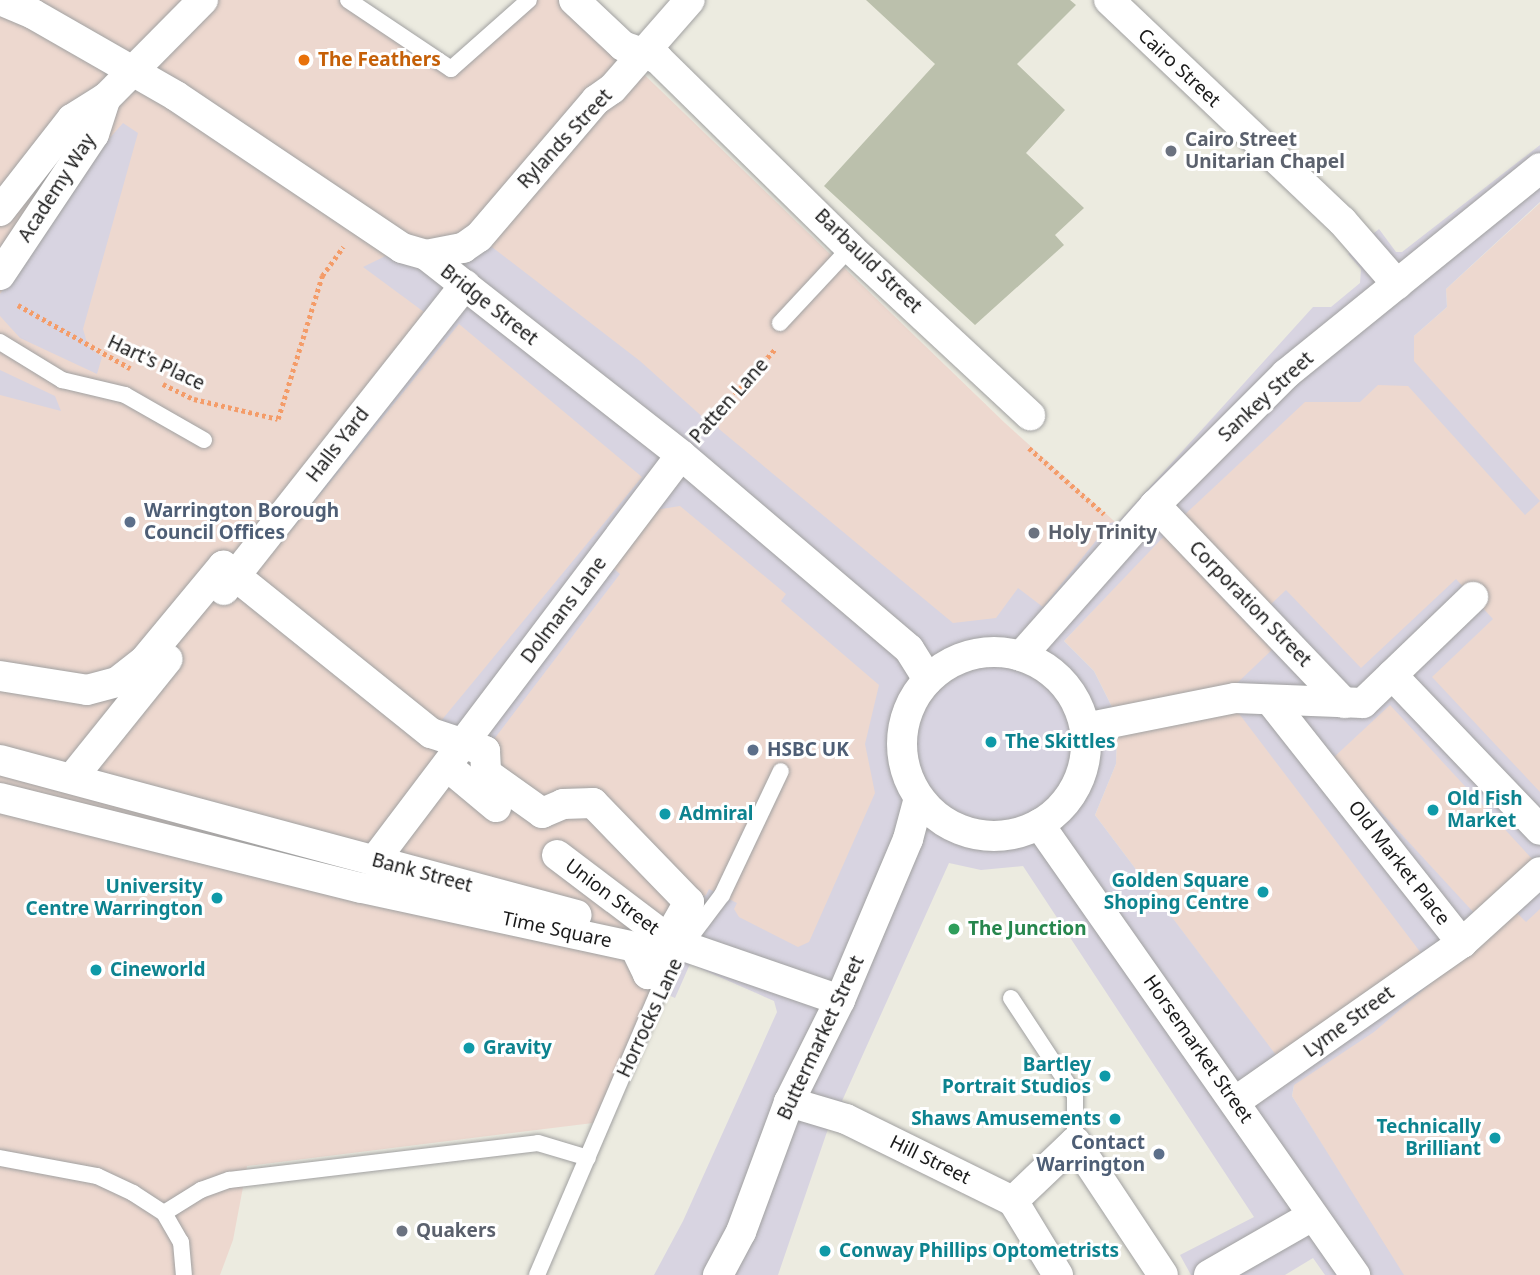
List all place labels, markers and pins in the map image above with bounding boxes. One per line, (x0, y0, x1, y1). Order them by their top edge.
place label: The Feathers (318, 49, 441, 71)
marker: The Feathers (296, 52, 312, 68)
place label: Cairo Street Unitarian Chapel (1185, 129, 1345, 173)
marker: Cairo Street Unitarian Chapel (1163, 143, 1179, 159)
place label: Warrington Borough Council Offices (144, 500, 339, 544)
marker: Warrington Borough Council Offices (122, 514, 138, 530)
place label: Holy Trinity (1048, 522, 1157, 544)
marker: Holy Trinity (1026, 525, 1042, 541)
place label: The Skittles (1005, 731, 1116, 753)
marker: The Skittles (983, 734, 999, 750)
place label: HSBC UK (767, 739, 849, 761)
marker: HSBC UK (745, 742, 761, 758)
place label: Old Fish Market (1447, 788, 1523, 832)
marker: Old Fish Market (1425, 802, 1441, 818)
place label: Admiral (679, 803, 754, 825)
marker: Admiral (657, 806, 673, 822)
place label: Golden Square Shoping Centre (1104, 870, 1249, 914)
place label: University Centre Warrington (26, 876, 203, 920)
marker: Golden Square Shoping Centre (1255, 884, 1271, 900)
marker: University Centre Warrington (209, 890, 225, 906)
place label: The Junction (968, 918, 1087, 940)
marker: The Junction (946, 921, 962, 937)
place label: Cineworld (110, 959, 205, 981)
marker: Cineworld (88, 962, 104, 978)
place label: Gravity (483, 1037, 552, 1059)
marker: Gravity (461, 1040, 477, 1056)
place label: Bartley Portrait Studios (942, 1054, 1091, 1098)
marker: Bartley Portrait Studios (1097, 1068, 1113, 1084)
place label: Shaws Amusements (911, 1108, 1101, 1130)
marker: Shaws Amusements (1107, 1111, 1123, 1127)
place label: Technically Brilliant (1376, 1116, 1481, 1160)
marker: Technically Brilliant (1487, 1130, 1503, 1146)
place label: Contact Warrington (1036, 1132, 1145, 1176)
marker: Contact Warrington (1151, 1146, 1167, 1162)
place label: Quakers (416, 1220, 496, 1242)
marker: Quakers (394, 1223, 410, 1239)
place label: Conway Phillips Optometrists (839, 1240, 1119, 1262)
marker: Conway Phillips Optometrists (817, 1243, 833, 1259)

